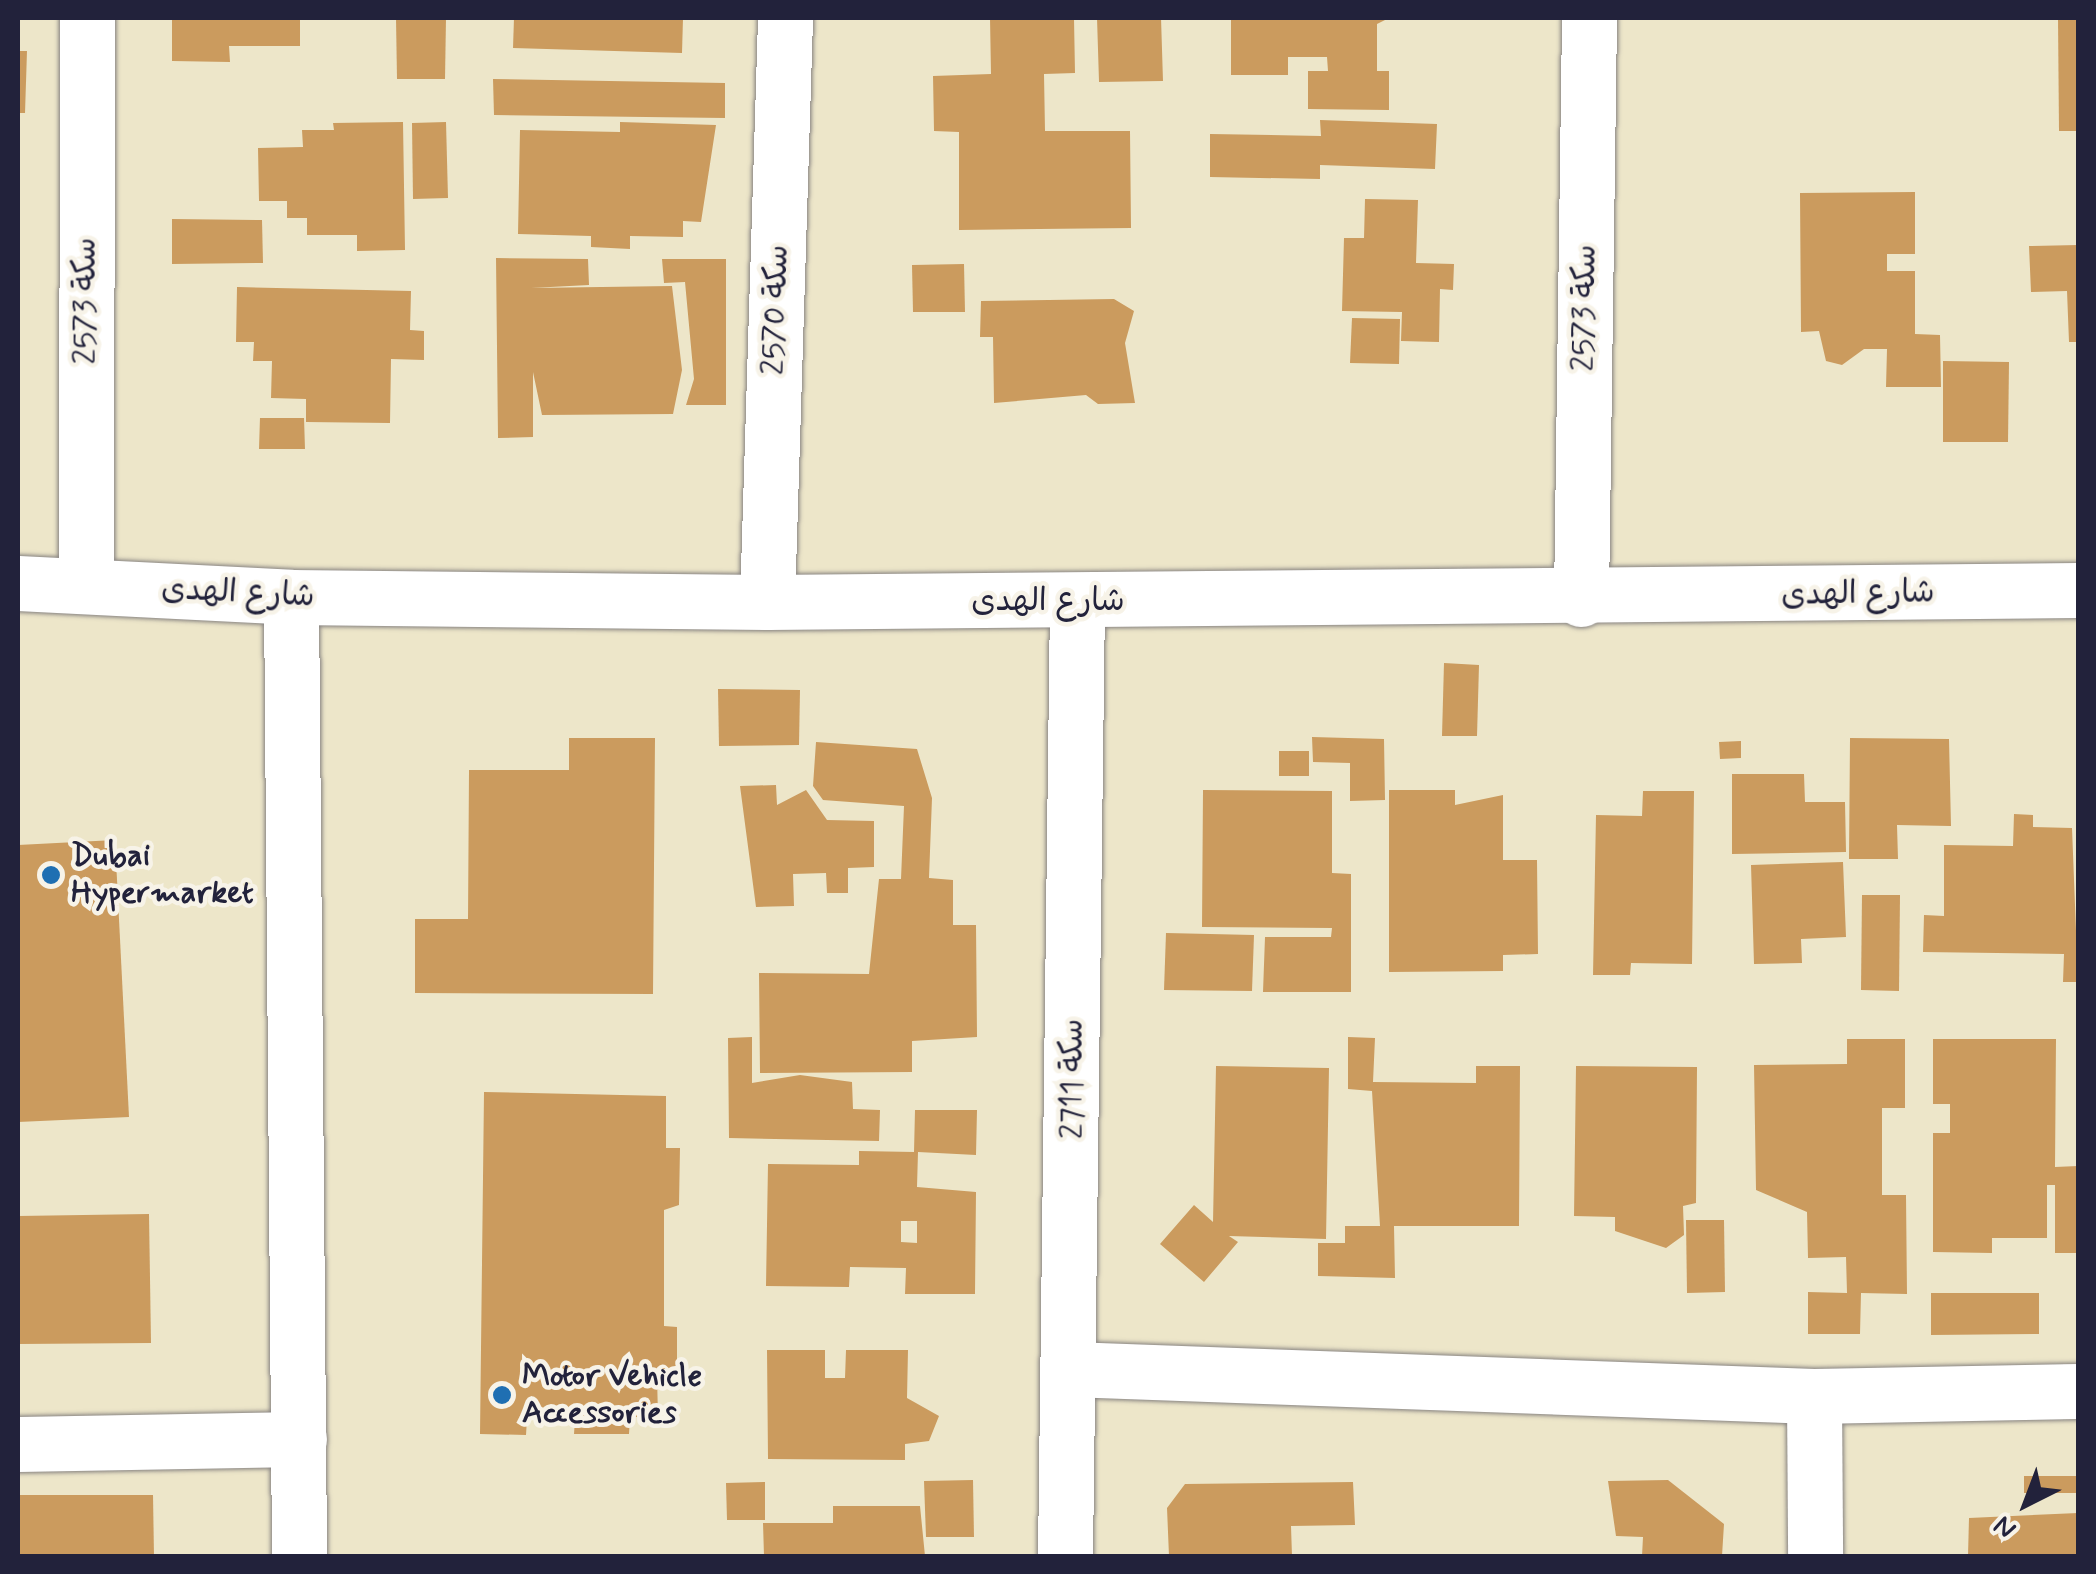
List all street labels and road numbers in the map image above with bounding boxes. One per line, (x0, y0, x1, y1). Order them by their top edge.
street label: سكة 2573 (67, 237, 105, 365)
street label: سكة 2570 (755, 244, 797, 376)
street label: سكة 2573 (1565, 244, 1605, 372)
street label: شارع الهدى (160, 570, 316, 616)
street label: شارع الهدى (1781, 573, 1935, 615)
street label: شارع الهدى (971, 582, 1125, 620)
street label: سكة 2711 (1054, 1019, 1092, 1139)

